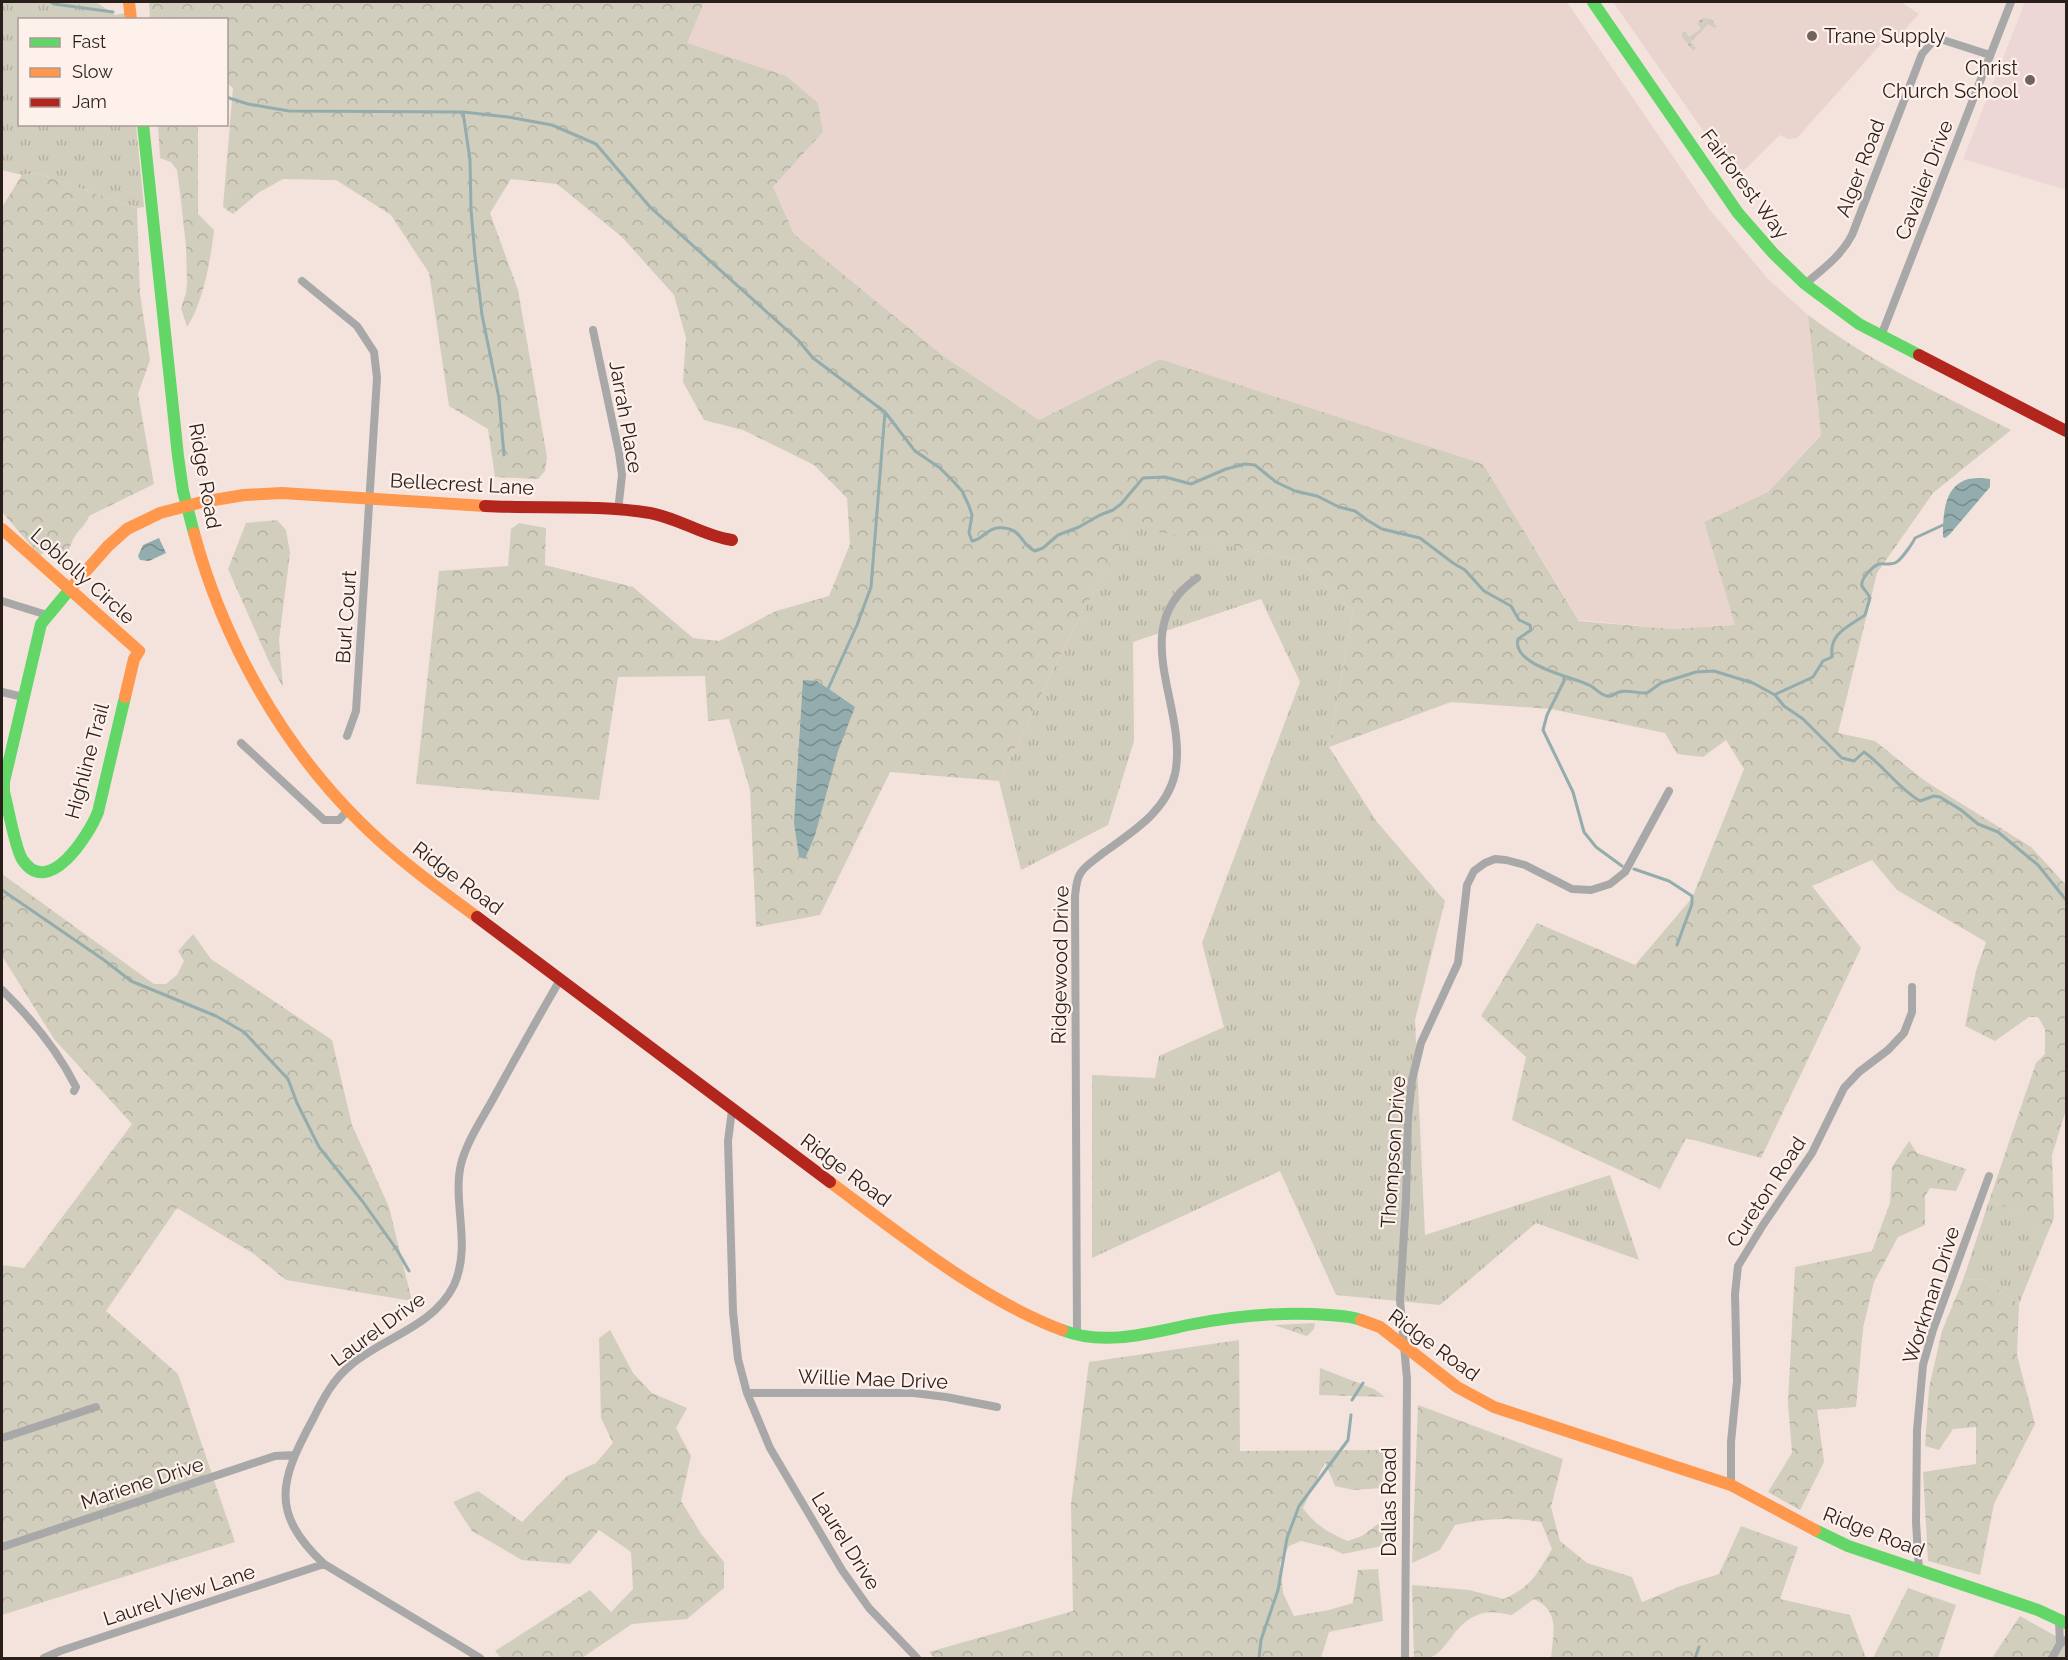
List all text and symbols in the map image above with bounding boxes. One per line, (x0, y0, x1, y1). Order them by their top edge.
legend (18, 18, 228, 126)
place label: Trane Supply (1824, 24, 1946, 48)
marker: Trane Supply (1805, 29, 1819, 43)
text: Fast (72, 31, 106, 52)
place label: Christ Church School (1882, 56, 2019, 103)
text: Slow (72, 61, 113, 82)
marker: Christ Church School (2023, 73, 2037, 87)
text: Jam (72, 91, 107, 112)
street label: Alger Road (1830, 116, 1890, 220)
street label: Cavalier Drive (1890, 116, 1958, 243)
street label: Fairforest Way (1696, 124, 1794, 244)
street label: Jarrah Place (604, 359, 648, 475)
street label: Ridge Road (184, 421, 226, 531)
street label: Bellecrest Lane (389, 468, 535, 500)
street label: Loblolly Circle (26, 523, 140, 629)
street label: Burl Court (331, 569, 361, 664)
street label: Highline Trail (60, 700, 114, 822)
street label: Ridge Road (408, 836, 508, 920)
street label: Ridgewood Drive (1047, 885, 1073, 1044)
street label: Thompson Drive (1376, 1075, 1410, 1229)
street label: Ridge Road (796, 1128, 896, 1212)
street label: Cureton Road (1721, 1132, 1811, 1252)
street label: Workman Drive (1898, 1223, 1965, 1367)
street label: Laurel Drive (326, 1287, 430, 1371)
street label: Ridge Road (1384, 1304, 1484, 1386)
street label: Willie Mae Drive (797, 1364, 949, 1394)
street label: Dallas Road (1377, 1447, 1401, 1557)
street label: Mariene Drive (78, 1452, 207, 1514)
street label: Laurel Drive (807, 1488, 886, 1594)
street label: Ridge Road (1820, 1502, 1928, 1562)
street label: Laurel View Lane (100, 1559, 258, 1631)

